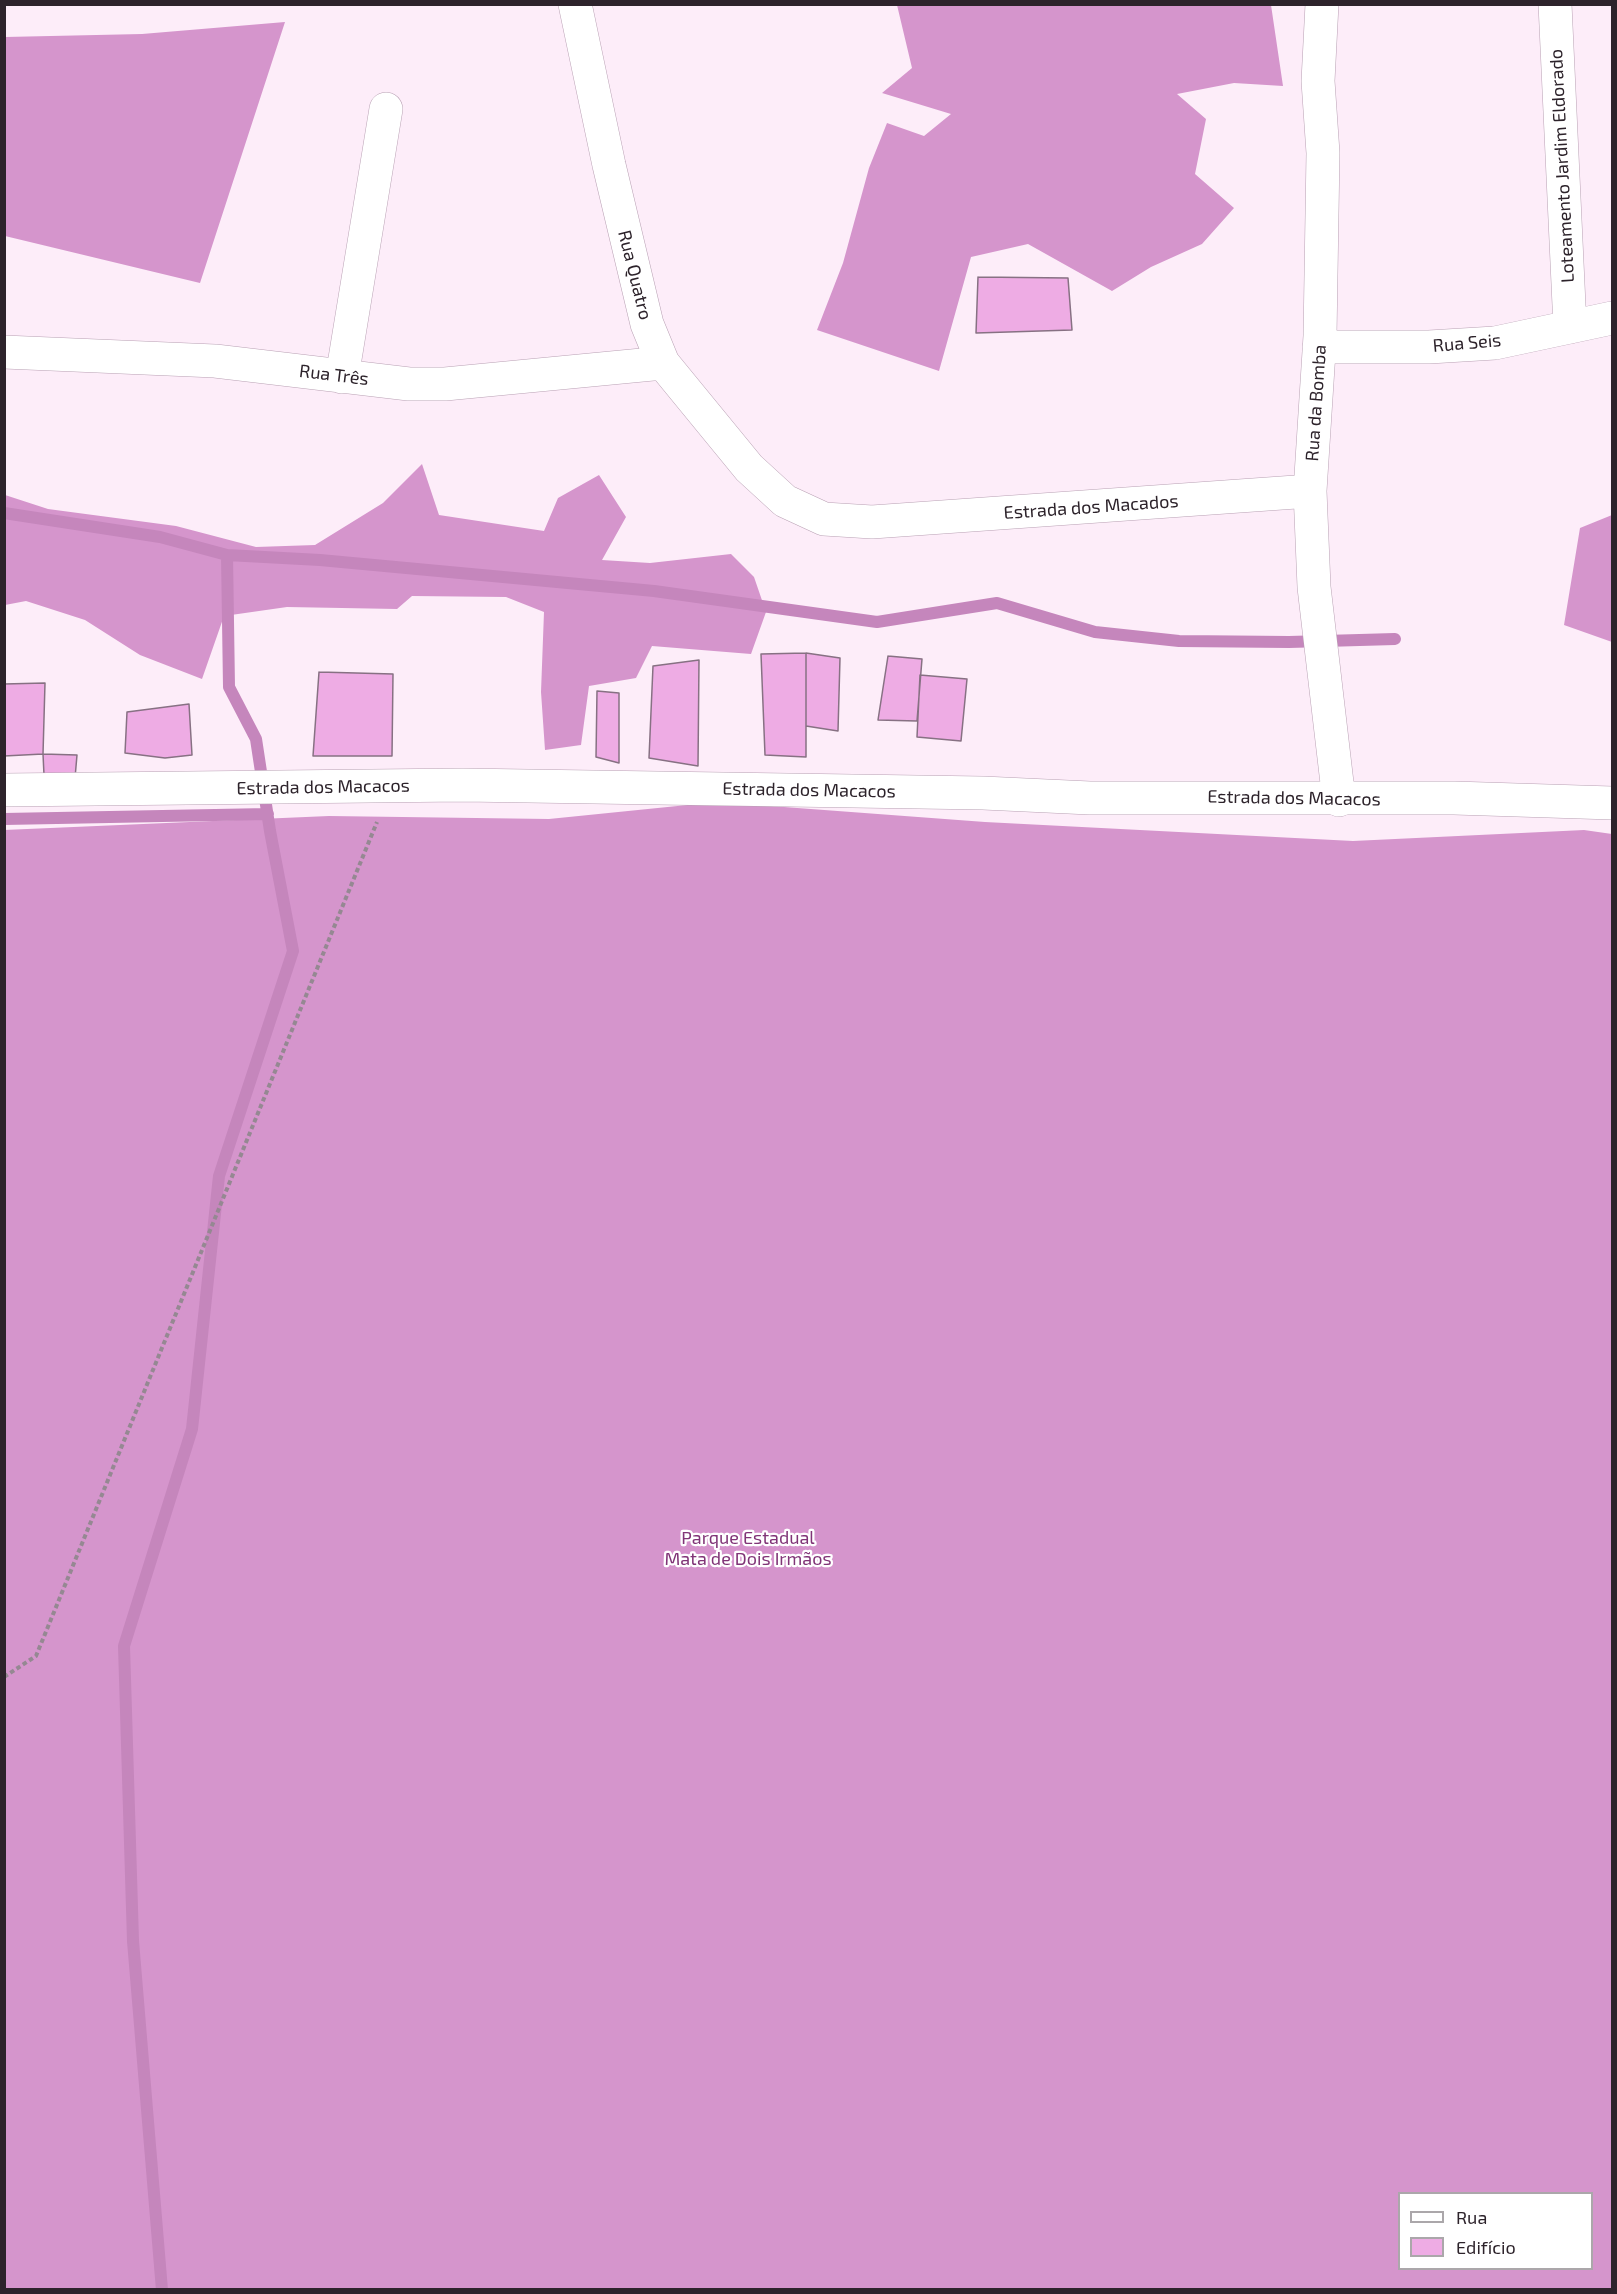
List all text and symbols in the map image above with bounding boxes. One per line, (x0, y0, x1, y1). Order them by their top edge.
street label: Loteamento Jardim Eldorado (1545, 49, 1579, 283)
street label: Rua Quatro (613, 228, 657, 322)
street label: Rua Seis (1432, 329, 1502, 357)
street label: Rua da Bomba (1301, 344, 1331, 462)
street label: Rua Três (298, 360, 370, 390)
street label: Estrada dos Macados (1003, 490, 1179, 524)
street label: Estrada dos Macacos (236, 775, 410, 799)
street label: Estrada dos Macacos (722, 778, 896, 802)
street label: Estrada dos Macacos (1207, 786, 1381, 810)
park label: Parque Estadual Mata de Dois Irmãos (664, 1527, 832, 1570)
legend (1398, 2192, 1593, 2270)
text: Rua (1456, 2206, 1487, 2228)
text: Edifício (1456, 2236, 1516, 2258)

